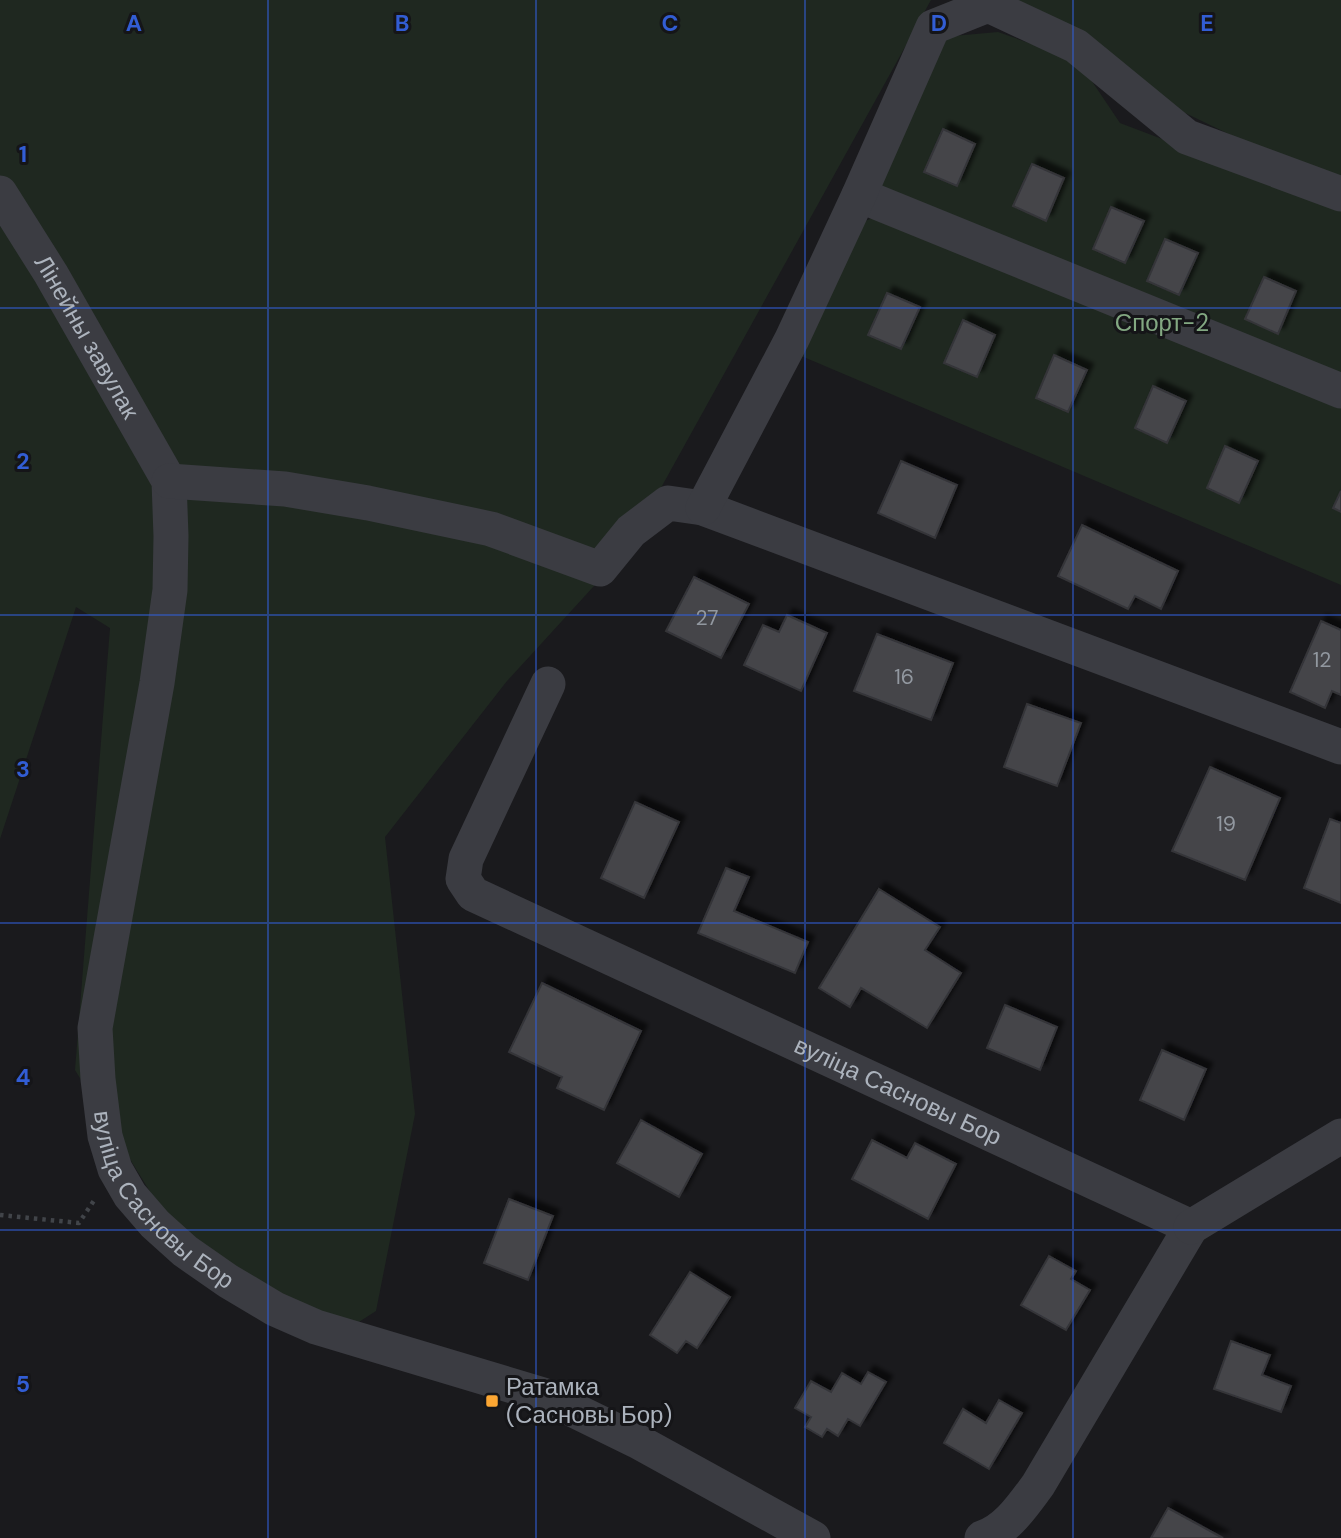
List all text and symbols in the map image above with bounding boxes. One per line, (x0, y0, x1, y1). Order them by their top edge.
text: A (126, 8, 142, 38)
text: B (395, 8, 409, 38)
text: C (662, 8, 678, 38)
text: D (931, 8, 947, 38)
text: E (1200, 8, 1214, 38)
text: 1 (19, 139, 27, 169)
street label: Лінейны завулак (28, 249, 147, 425)
park label: Спорт-2 (1115, 307, 1209, 338)
text: 2 (16, 446, 30, 476)
house number: 27 (696, 604, 718, 632)
house number: 12 (1313, 646, 1331, 674)
house number: 16 (894, 663, 914, 691)
text: 3 (16, 754, 30, 784)
house number: 19 (1216, 810, 1236, 838)
street label: вуліца Сасновы Бор (790, 1029, 1007, 1152)
text: 4 (16, 1062, 31, 1092)
street label: вуліца Сасновы Бор (87, 1109, 240, 1296)
text: 5 (16, 1369, 30, 1399)
place label: Ратамка (Сасновы Бор) (506, 1371, 672, 1430)
marker: Ратамка (Сасновы Бор) (484, 1393, 500, 1409)

